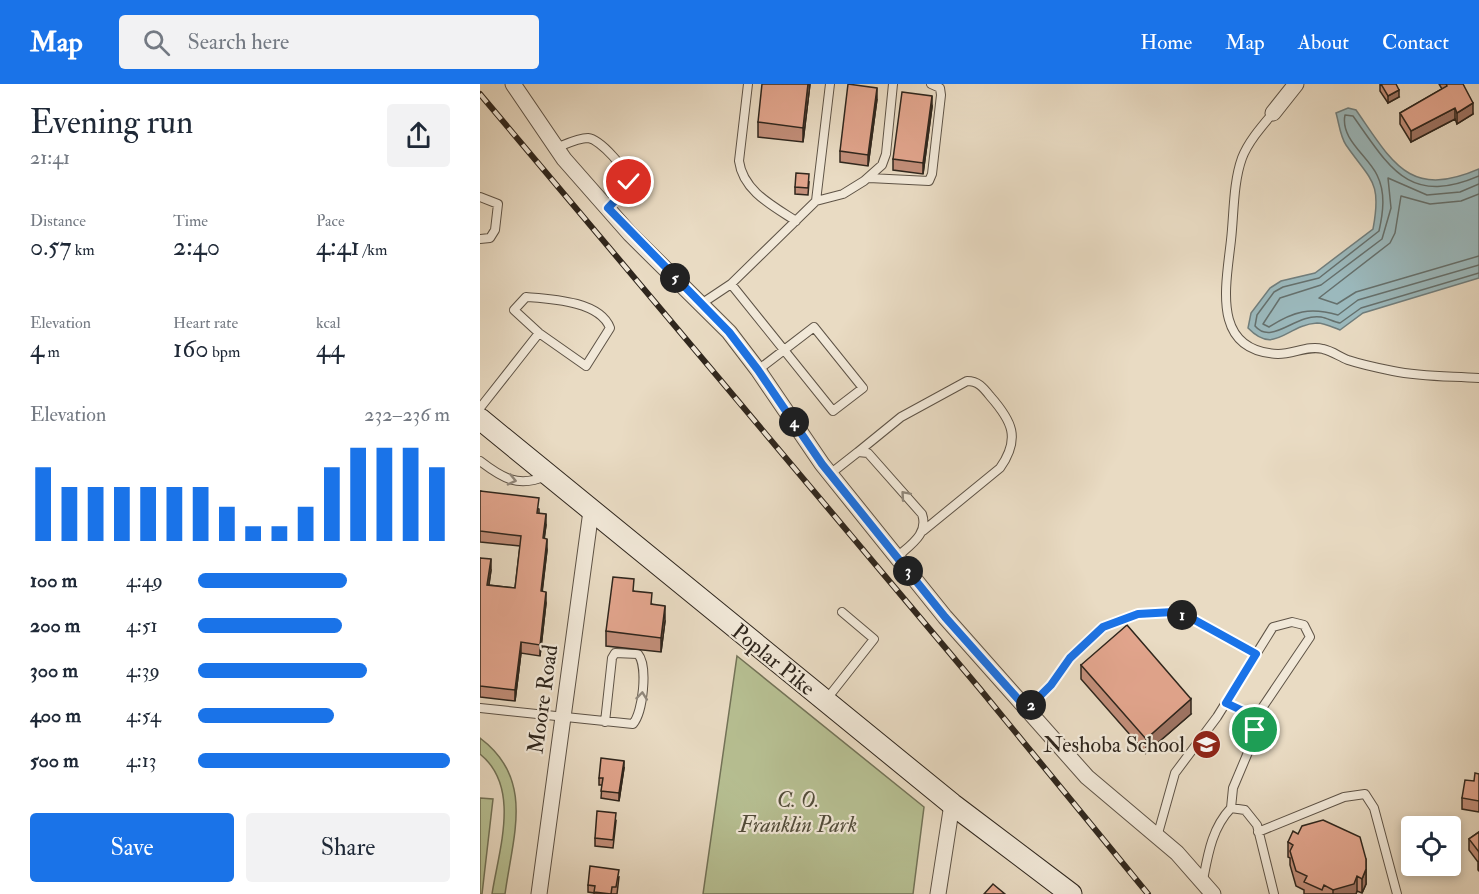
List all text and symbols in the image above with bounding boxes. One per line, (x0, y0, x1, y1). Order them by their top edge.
search box (119, 15, 539, 69)
text: Map (30, 25, 83, 60)
icon: search (140, 26, 173, 59)
text: Search here (188, 28, 289, 56)
text: Home (1140, 29, 1192, 56)
text: Map (1225, 29, 1265, 56)
text: About (1298, 29, 1349, 56)
text: Contact (1382, 29, 1449, 56)
text: Evening run (30, 102, 193, 143)
button: share (387, 104, 450, 167)
text: 21:41 (30, 145, 70, 170)
pin (603, 156, 654, 207)
icon: check (612, 165, 645, 198)
text: Distance (30, 211, 86, 231)
text: Time (173, 211, 208, 231)
text: Pace (316, 211, 345, 231)
text: 0.57 (30, 231, 71, 263)
text: 2:40 (173, 231, 220, 263)
text: 4:41 (316, 231, 360, 263)
text: km (71, 240, 95, 260)
text: /km (360, 240, 387, 260)
pin: 5 (660, 263, 690, 293)
text: 5 (671, 268, 679, 288)
text: Elevation (30, 313, 91, 333)
text: Heart rate (173, 313, 238, 333)
text: kcal (316, 313, 341, 333)
text: 4 (30, 333, 44, 365)
text: 160 (173, 333, 209, 365)
text: 44 (316, 333, 344, 365)
text: m (44, 342, 60, 362)
text: bpm (209, 342, 240, 362)
text: Elevation (30, 402, 106, 427)
text: 232–236 m (364, 402, 450, 427)
pin: 4 (779, 407, 809, 437)
text: 4 (790, 412, 798, 432)
one-way arrow (506, 472, 516, 485)
one-way arrow (901, 491, 912, 502)
pin: 3 (893, 556, 923, 586)
text: 3 (905, 561, 911, 581)
text: 100 m (30, 568, 77, 593)
text: 4:49 (126, 568, 163, 593)
pin: 1 (1167, 600, 1197, 630)
text: 1 (1179, 605, 1185, 625)
text: 200 m (30, 613, 80, 638)
text: 4:51 (126, 613, 158, 638)
street label: Poplar Pike (725, 618, 821, 703)
street label: Moore Road (521, 643, 565, 756)
text: 300 m (30, 658, 78, 683)
text: 4:39 (126, 658, 160, 683)
pin: 2 (1016, 690, 1046, 720)
one-way arrow (635, 691, 648, 700)
text: 2 (1027, 695, 1035, 715)
text: 400 m (30, 703, 81, 728)
text: 4:54 (126, 703, 161, 728)
pin (1229, 704, 1280, 755)
icon: arrive (1238, 713, 1271, 746)
school or university icon: Neshoba School (1190, 728, 1222, 760)
place label: Neshoba School (1043, 731, 1185, 759)
text: 500 m (30, 748, 79, 773)
text: 4:13 (126, 748, 157, 773)
park label: C. O. Franklin Park (738, 786, 857, 839)
button: Save (30, 813, 234, 882)
button: Share (246, 813, 450, 882)
map controls (1401, 816, 1461, 876)
button: locate (1401, 816, 1461, 876)

